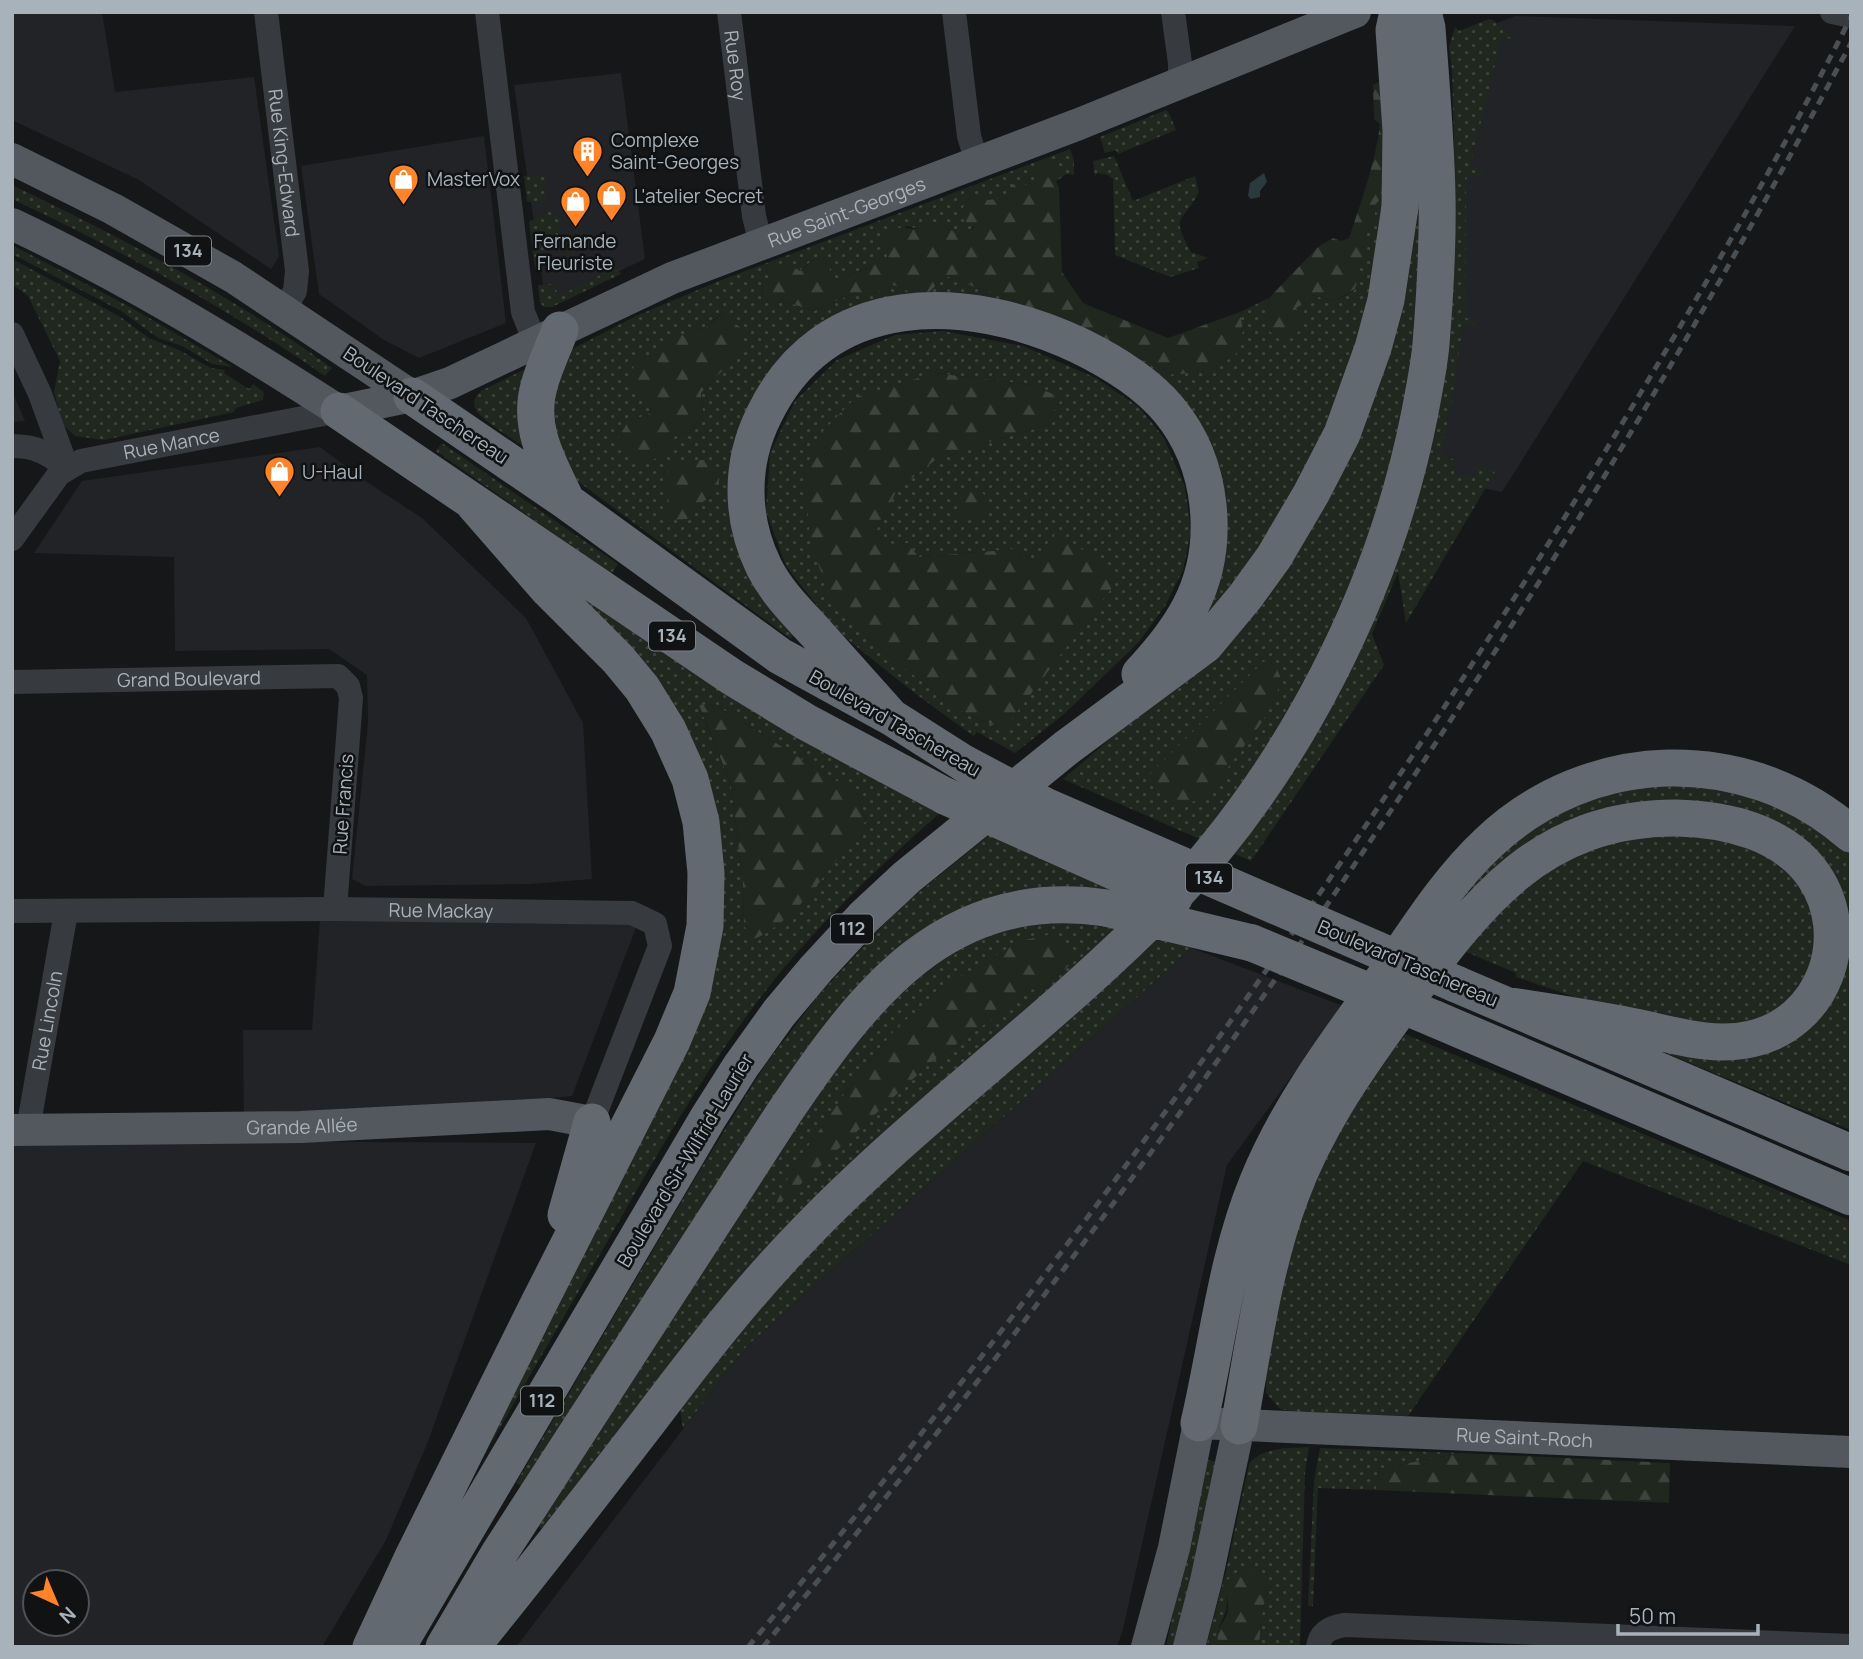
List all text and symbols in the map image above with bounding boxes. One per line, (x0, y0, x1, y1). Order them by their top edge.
street label: Rue Roy (718, 29, 753, 102)
street label: Rue King-Edward (262, 87, 306, 238)
place label: Complexe Saint-Georges (611, 127, 739, 175)
building icon: Complexe Saint-Georges (571, 134, 605, 178)
shop icon: MasterVox (387, 162, 421, 206)
place label: MasterVox (427, 166, 520, 192)
street label: Rue Saint-Georges (764, 170, 929, 254)
shop icon: L'atelier Secret (594, 179, 628, 223)
place label: L'atelier Secret (634, 183, 763, 209)
shop icon: Fernande Fleuriste (558, 185, 592, 229)
place label: Fernande Fleuriste (534, 228, 616, 276)
road number: 134 (165, 236, 211, 265)
street label: Boulevard Taschereau (339, 340, 513, 470)
street label: Rue Mance (121, 421, 222, 465)
shop icon: U-Haul (262, 455, 296, 499)
place label: U-Haul (302, 459, 363, 485)
road number: 134 (649, 622, 695, 650)
street label: Boulevard Taschereau (805, 663, 985, 783)
street label: Grand Boulevard (117, 664, 261, 693)
street label: Rue Francis (327, 753, 359, 855)
road number: 134 (1186, 864, 1232, 892)
street label: Rue Mackay (388, 897, 494, 924)
street label: Boulevard Taschereau (1314, 913, 1502, 1013)
road number: 112 (831, 914, 873, 944)
street label: Rue Lincoln (25, 969, 68, 1073)
street label: Boulevard Sir-Wilfrid-Laurier (611, 1048, 759, 1272)
street label: Grande Allée (246, 1111, 358, 1141)
road number: 112 (521, 1386, 563, 1416)
street label: Rue Saint-Roch (1456, 1421, 1594, 1454)
north arrow (21, 1568, 91, 1638)
scale bar (1618, 1592, 1758, 1636)
text: N (54, 1601, 82, 1629)
text: 50 m (1629, 1602, 1676, 1630)

